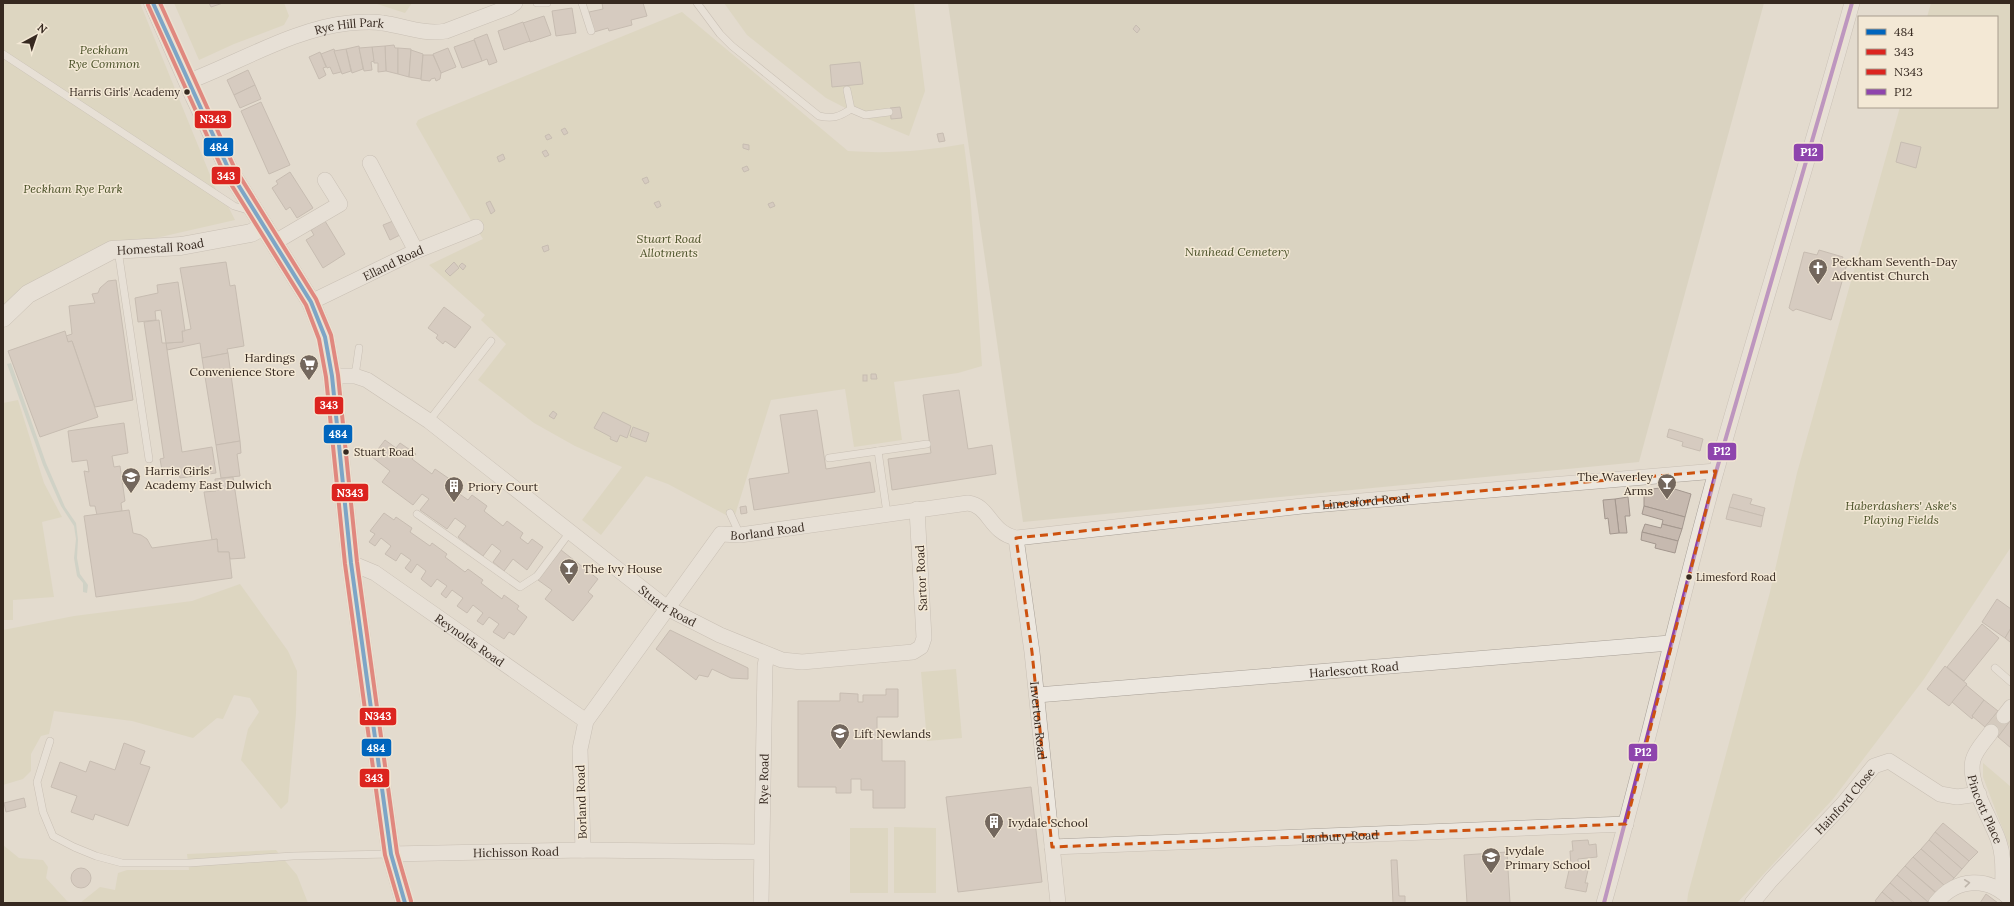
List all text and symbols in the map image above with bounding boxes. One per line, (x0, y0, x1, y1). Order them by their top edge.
street label: Rye Hill Park (312, 14, 386, 37)
north arrow (16, 16, 56, 56)
legend (1858, 16, 1998, 108)
text: N (35, 20, 51, 37)
text: 484 (1894, 24, 1914, 39)
park label: Peckham Rye Common (68, 42, 140, 71)
text: 343 (1894, 44, 1914, 59)
text: N343 (1894, 64, 1923, 79)
text: P12 (1894, 84, 1912, 99)
place label: Harris Girls' Academy (69, 85, 180, 99)
marker: Harris Girls' Academy (182, 87, 192, 97)
line badge: N343 (194, 110, 232, 129)
text: N343 (200, 112, 226, 126)
line badge: 484 (203, 137, 234, 157)
text: 484 (210, 140, 228, 154)
line badge: P12 (1793, 143, 1824, 162)
text: P12 (1800, 145, 1818, 159)
line badge: 343 (211, 166, 241, 185)
text: 343 (217, 169, 235, 183)
park label: Peckham Rye Park (23, 181, 123, 196)
park label: Stuart Road Allotments (637, 231, 702, 260)
street label: Homestall Road (116, 234, 205, 257)
street label: Elland Road (360, 241, 425, 283)
park label: Nunhead Cemetery (1185, 244, 1289, 259)
place label: Peckham Seventh-Day Adventist Church (1831, 254, 1958, 283)
church icon: Peckham Seventh-Day Adventist Church (1807, 257, 1829, 285)
place label: Hardings Convenience Store (190, 350, 295, 379)
supermarket icon: Hardings Convenience Store (298, 353, 320, 381)
line badge: 343 (314, 396, 344, 415)
text: 343 (320, 398, 338, 412)
line badge: 484 (323, 424, 353, 444)
text: 484 (329, 427, 347, 441)
line badge: P12 (1707, 442, 1737, 461)
text: P12 (1713, 444, 1731, 458)
place label: Stuart Road (354, 445, 415, 459)
marker: Stuart Road (341, 447, 351, 457)
place label: Harris Girls' Academy East Dulwich (144, 463, 272, 492)
school or university icon: Harris Girls' Academy East Dulwich (120, 466, 142, 494)
place label: The Waverley Arms (1577, 469, 1654, 498)
bar icon: The Waverley Arms (1656, 472, 1678, 500)
building icon: Priory Court (443, 475, 465, 503)
place label: Priory Court (468, 479, 539, 494)
line badge: N343 (331, 483, 369, 502)
text: N343 (337, 486, 363, 500)
street label: Limesford Road (1321, 489, 1410, 512)
park label: Haberdashers' Aske's Playing Fields (1845, 498, 1957, 527)
street label: Borland Road (730, 519, 805, 543)
street label: Sartor Road (912, 545, 930, 611)
bar icon: The Ivy House (558, 557, 580, 585)
place label: The Ivy House (583, 561, 663, 576)
place label: Limesford Road (1696, 570, 1777, 584)
marker: Limesford Road (1684, 572, 1694, 582)
street label: Stuart Road (636, 581, 699, 629)
street label: Reynolds Road (432, 610, 508, 669)
street label: Harlescott Road (1309, 658, 1399, 680)
street label: Inverton Road (1028, 681, 1051, 761)
line badge: N343 (359, 707, 397, 726)
text: N343 (365, 709, 391, 723)
school or university icon: Lift Newlands (829, 722, 851, 750)
place label: Lift Newlands (854, 726, 931, 741)
line badge: 484 (361, 738, 392, 757)
text: 484 (367, 741, 385, 755)
line badge: P12 (1628, 743, 1658, 762)
text: P12 (1634, 745, 1652, 759)
street label: Rye Road (755, 753, 771, 805)
street label: Borland Road (572, 764, 590, 840)
street label: Hainford Close (1811, 764, 1878, 837)
line badge: 343 (359, 768, 390, 788)
text: 343 (365, 771, 383, 785)
street label: Pincott Place (1965, 773, 2007, 846)
building icon: Ivydale School (983, 811, 1005, 839)
place label: Ivydale School (1008, 815, 1088, 830)
street label: Lanbury Road (1301, 826, 1379, 845)
street label: Hichisson Road (473, 843, 559, 860)
place label: Ivydale Primary School (1505, 843, 1590, 872)
school or university icon: Ivydale Primary School (1480, 846, 1502, 874)
one-way arrow (1964, 879, 1970, 888)

